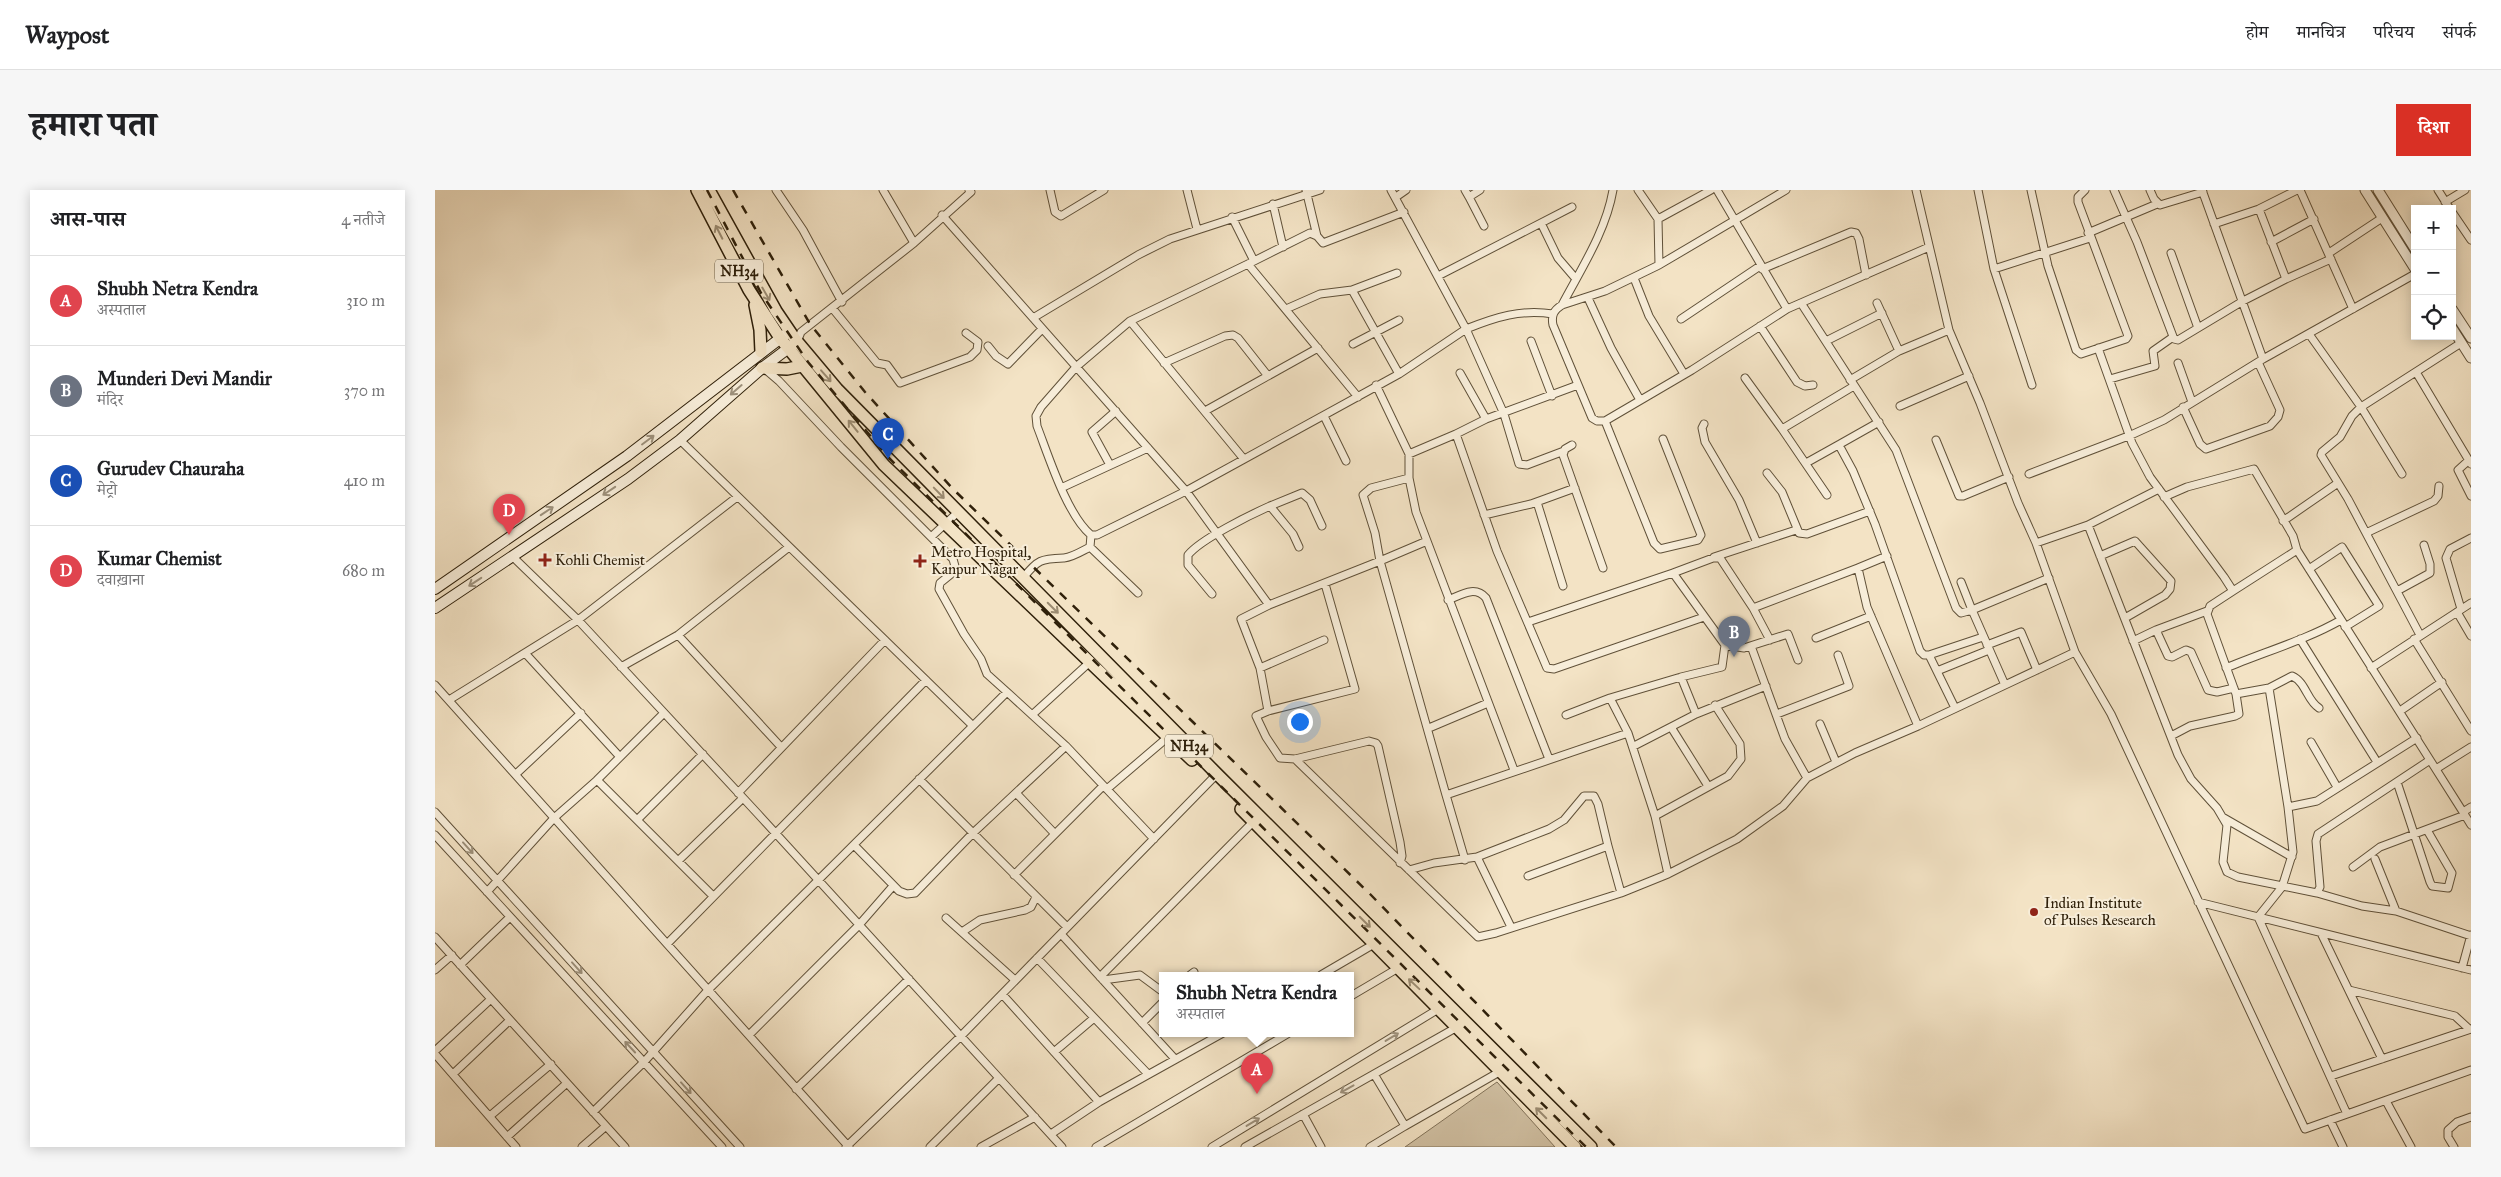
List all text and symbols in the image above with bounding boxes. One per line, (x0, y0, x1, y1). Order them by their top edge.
text: Waypost (25, 20, 109, 50)
text: होम (2246, 21, 2269, 43)
text: मानचित्र (2297, 21, 2345, 43)
text: परिचय (2373, 21, 2414, 43)
text: संपर्क (2442, 21, 2476, 43)
text: हमारा पता (30, 103, 157, 146)
button: दिशा (2396, 104, 2471, 156)
map controls (2411, 205, 2456, 340)
button: + (2411, 205, 2456, 250)
text: आस-पास (50, 206, 125, 232)
text: 4 नतीजे (341, 210, 385, 229)
one-way arrow (714, 225, 723, 240)
button: − (2411, 250, 2456, 295)
road number: NH34 (715, 260, 763, 282)
text: Shubh Netra Kendra (97, 277, 258, 300)
one-way arrow (762, 287, 772, 301)
text: A (61, 291, 71, 310)
text: 310 m (346, 291, 385, 310)
button: locate (2411, 295, 2456, 340)
text: अस्पताल (97, 300, 146, 319)
text: Munderi Devi Mandir (97, 367, 272, 390)
one-way arrow (820, 370, 832, 383)
text: B (61, 381, 71, 400)
text: 370 m (344, 381, 385, 400)
one-way arrow (730, 385, 743, 396)
text: मंदिर (97, 390, 123, 409)
pin: C (872, 418, 904, 459)
one-way arrow (847, 420, 858, 433)
one-way arrow (641, 435, 655, 445)
text: Gurudev Chauraha (97, 457, 244, 480)
text: C (61, 471, 71, 490)
text: 410 m (344, 471, 385, 490)
text: मेट्रो (97, 480, 117, 499)
one-way arrow (603, 487, 617, 497)
one-way arrow (933, 487, 945, 499)
pin: D (493, 494, 525, 535)
one-way arrow (540, 506, 554, 516)
place label: Metro Hospital, Kanpur Nagar (931, 543, 1032, 578)
text: Kumar Chemist (97, 547, 222, 570)
place label: Kohli Chemist (555, 551, 646, 569)
marker: Kohli Chemist (539, 554, 551, 566)
marker: Metro Hospital, Kanpur Nagar (913, 554, 927, 568)
text: D (60, 561, 72, 580)
text: 680 m (342, 561, 385, 580)
text: दवाख़ाना (97, 570, 144, 589)
one-way arrow (468, 577, 482, 587)
one-way arrow (1047, 602, 1059, 615)
pin: B (1718, 616, 1750, 657)
your location (1287, 709, 1313, 735)
road number: NH34 (1165, 734, 1213, 758)
one-way arrow (462, 842, 474, 854)
place label: Indian Institute of Pulses Research (2044, 894, 2157, 929)
marker: Indian Institute of Pulses Research (2028, 906, 2040, 918)
one-way arrow (1359, 916, 1372, 928)
one-way arrow (571, 962, 583, 975)
popup (1159, 972, 1354, 1037)
one-way arrow (1408, 978, 1421, 990)
text: Shubh Netra Kendra (1176, 981, 1337, 1004)
text: अस्पताल (1176, 1004, 1225, 1023)
one-way arrow (1385, 1031, 1399, 1041)
one-way arrow (624, 1040, 635, 1053)
pin: A (1241, 1053, 1273, 1094)
one-way arrow (681, 1082, 692, 1095)
one-way arrow (1340, 1084, 1355, 1094)
one-way arrow (1535, 1106, 1547, 1119)
one-way arrow (1246, 1116, 1260, 1126)

